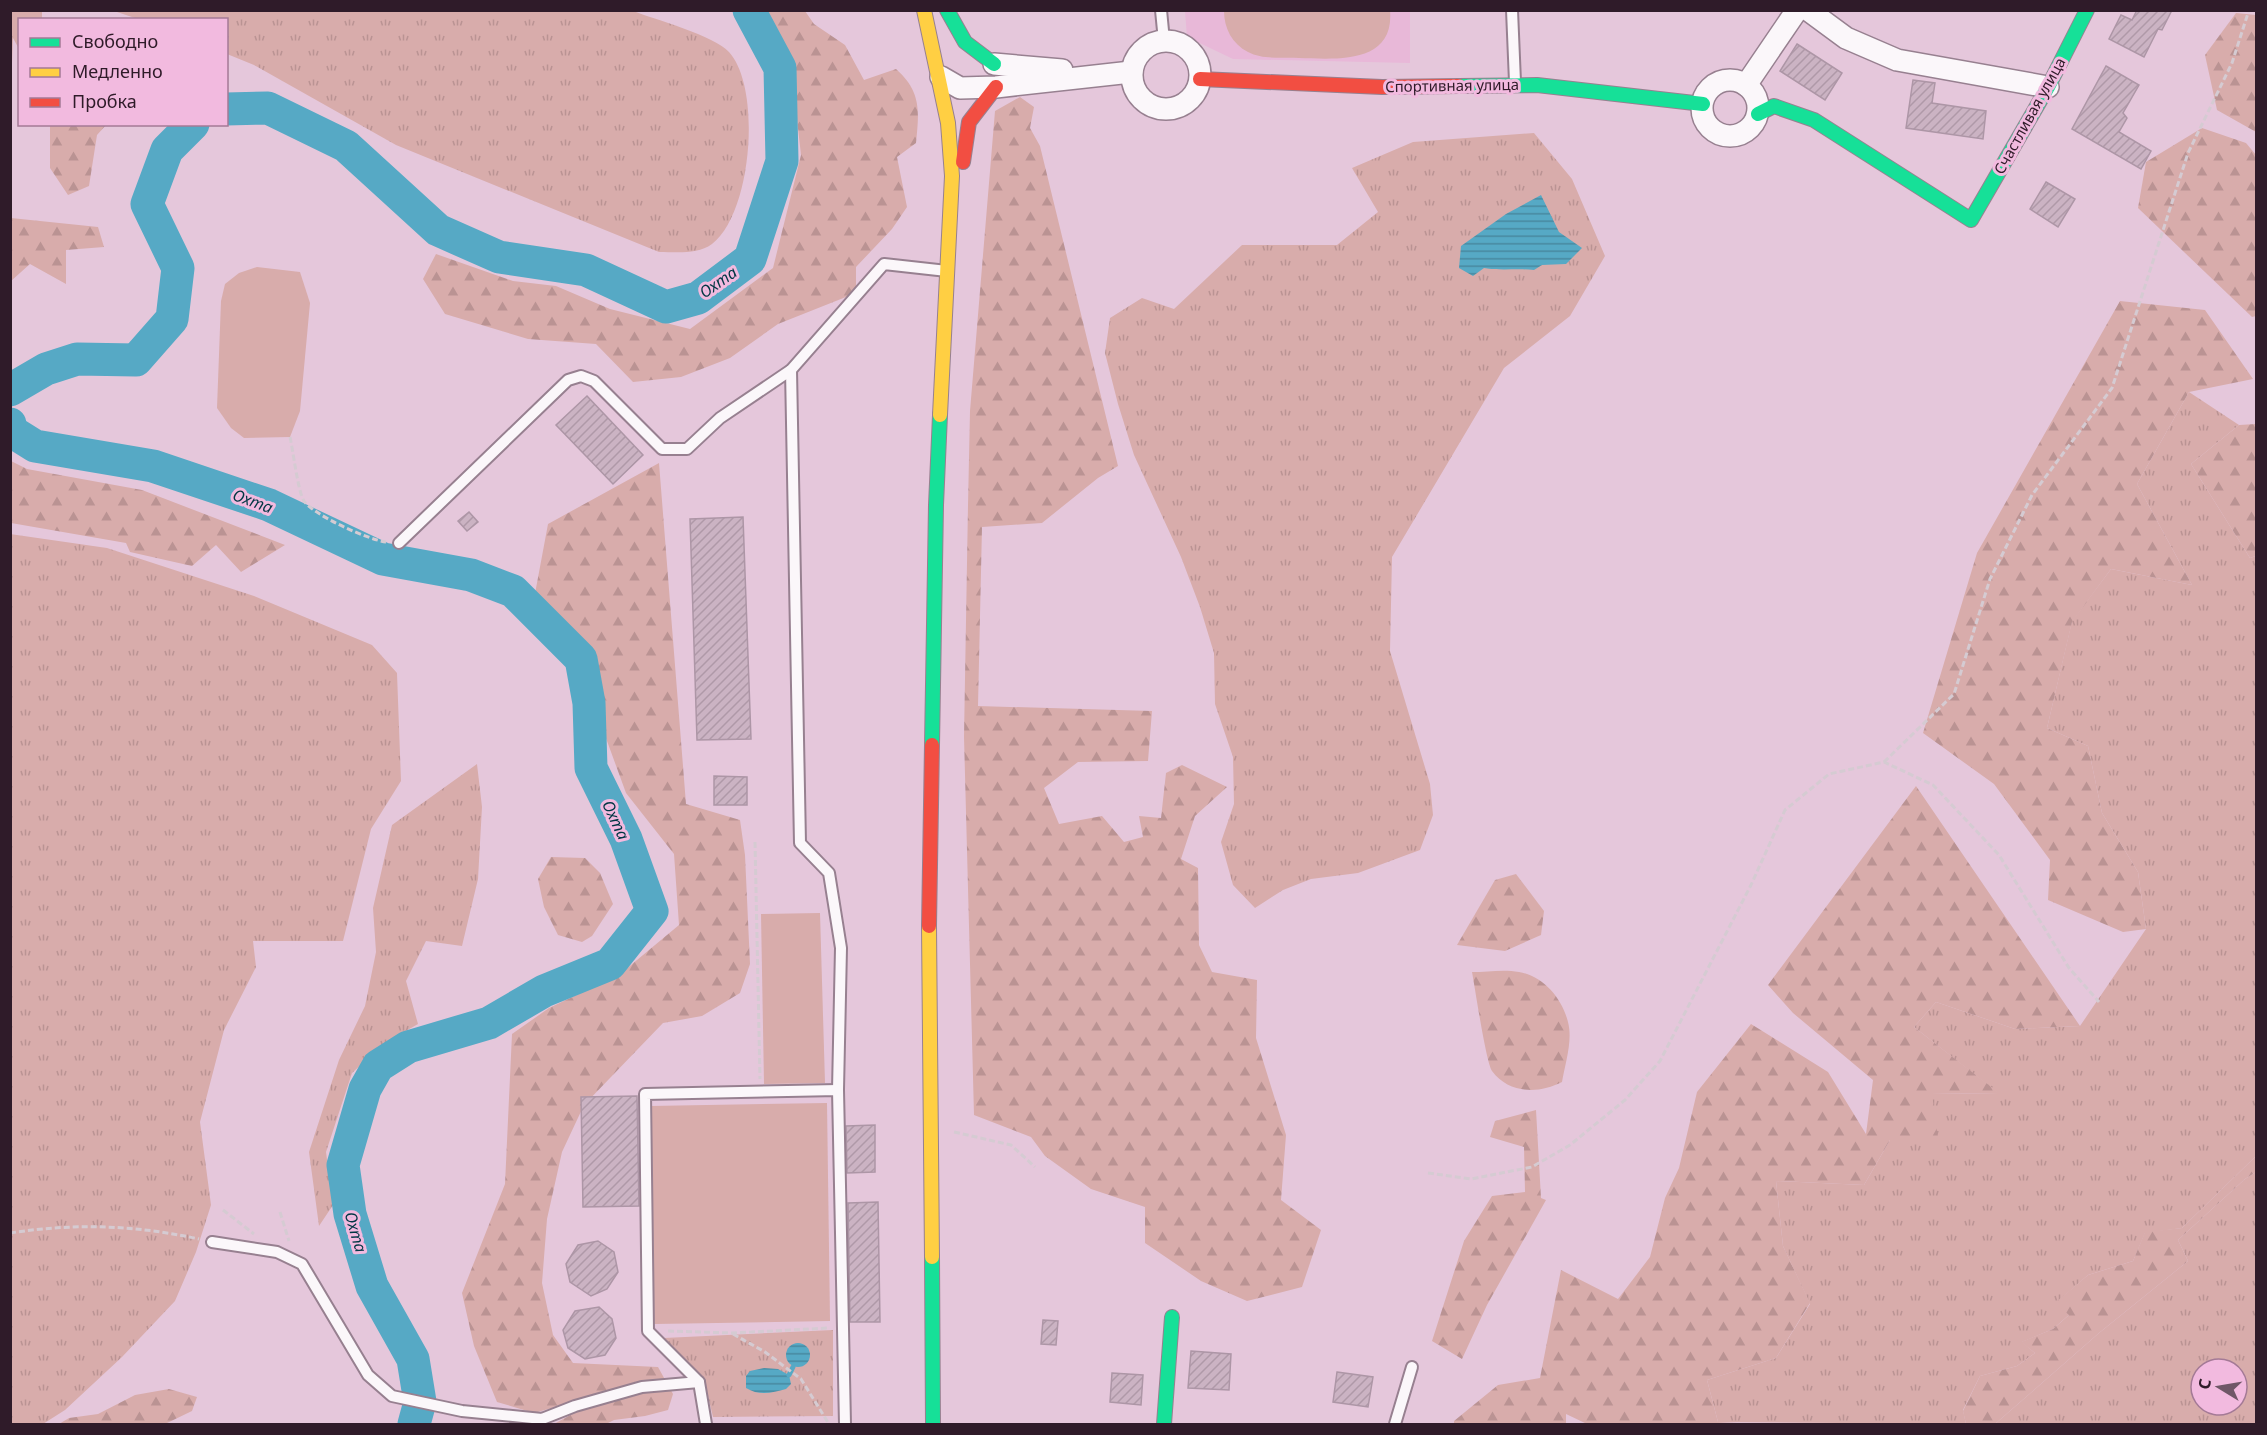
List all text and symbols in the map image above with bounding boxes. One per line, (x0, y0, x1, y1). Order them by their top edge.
legend (18, 18, 228, 126)
text: Свободно (72, 29, 158, 53)
street label: Счастливая улица (1989, 54, 2069, 177)
text: Медленно (72, 59, 163, 83)
street label: Спортивная улица (1385, 74, 1519, 96)
text: Пробка (72, 89, 137, 113)
water label: Охта (695, 261, 741, 303)
water label: Охта (230, 484, 276, 518)
water label: Охта (597, 797, 635, 843)
water label: Охта (340, 1209, 372, 1255)
north arrow (2189, 1357, 2249, 1417)
text: С (2192, 1377, 2216, 1391)

